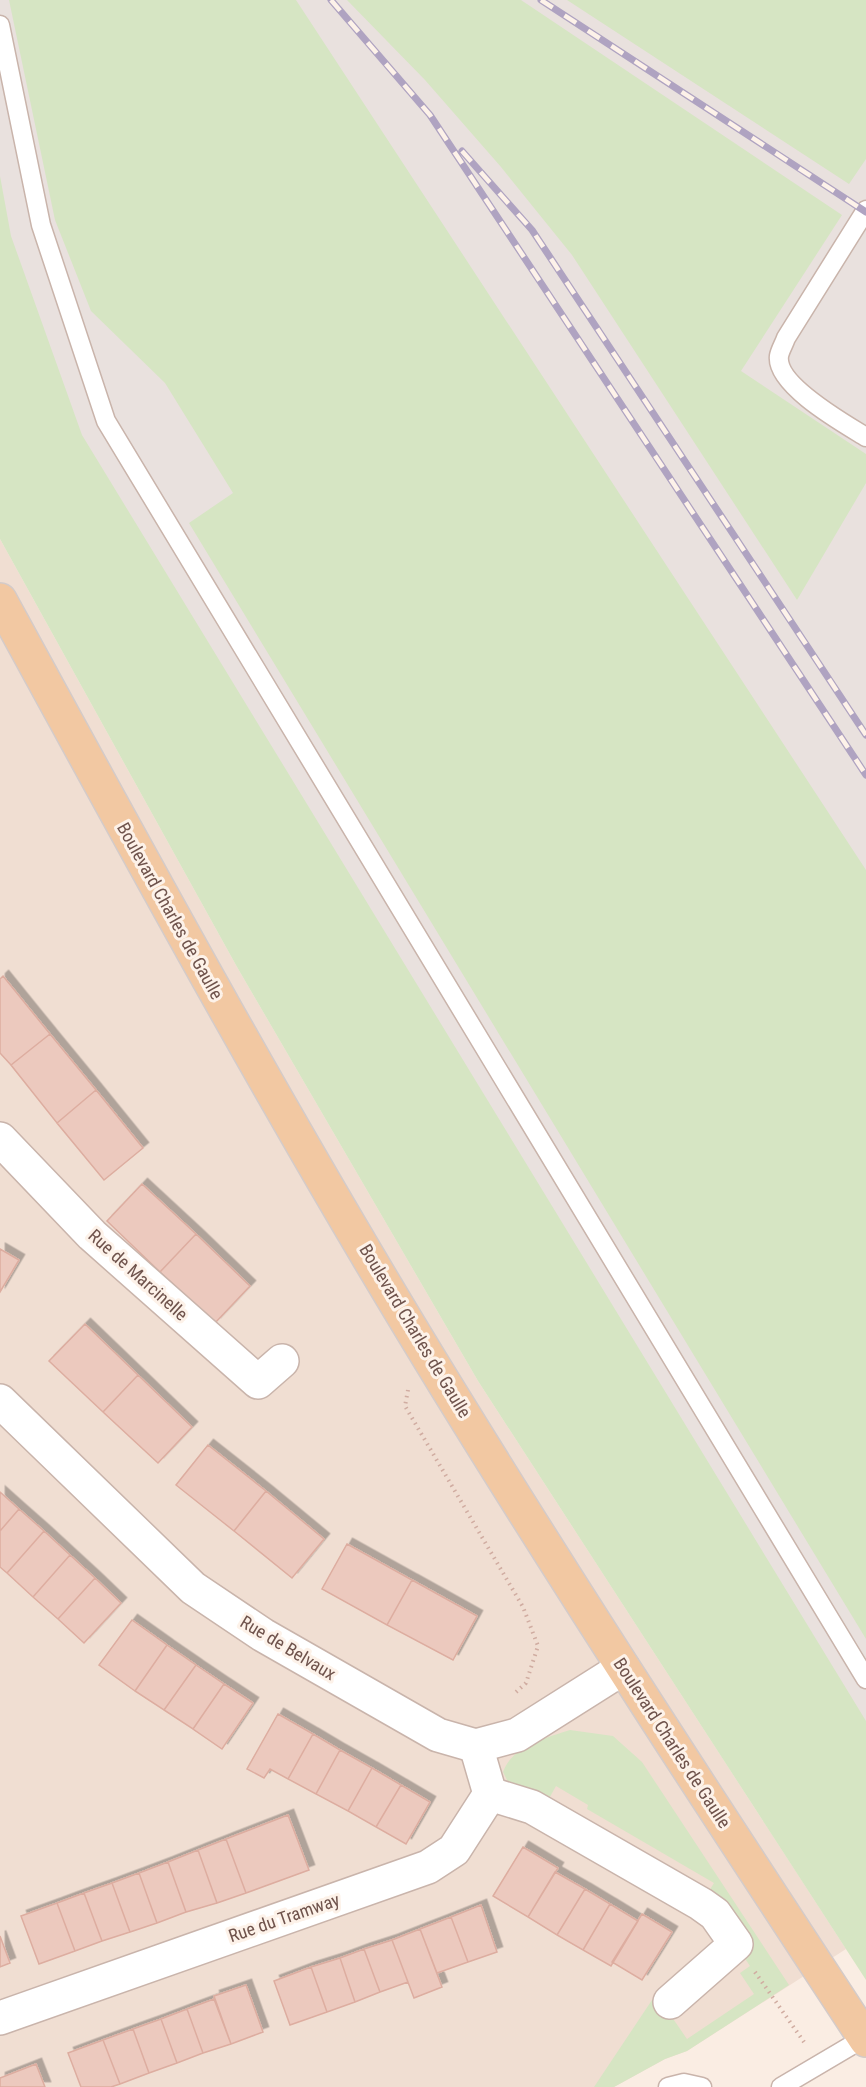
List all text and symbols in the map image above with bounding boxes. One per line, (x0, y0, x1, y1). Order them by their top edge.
street label: Boulevard Charles de Gaulle (113, 819, 228, 1003)
street label: Rue de Marcinelle (84, 1225, 192, 1325)
street label: Boulevard Charles de Gaulle (355, 1240, 476, 1421)
street label: Rue de Belvaux (237, 1611, 340, 1684)
street label: Boulevard Charles de Gaulle (610, 1654, 735, 1832)
street label: Rue du Tramway (226, 1889, 343, 1946)

